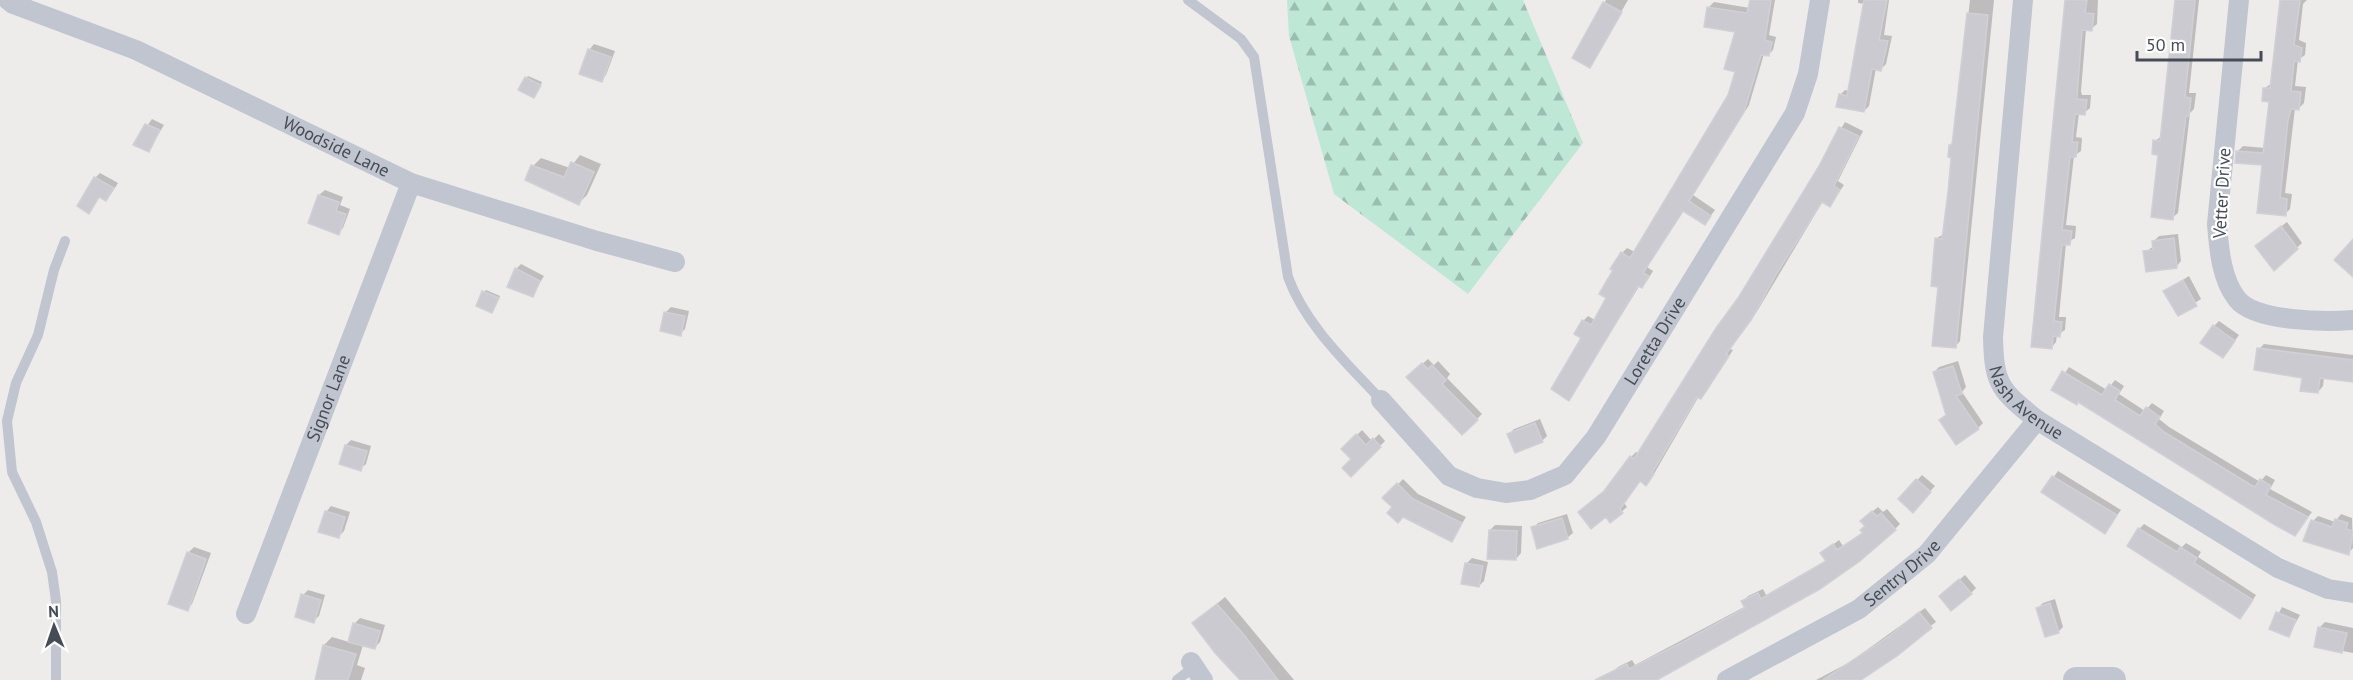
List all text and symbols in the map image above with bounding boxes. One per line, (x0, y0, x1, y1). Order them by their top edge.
scale bar (2137, 24, 2262, 62)
text: 50 m (2146, 33, 2185, 56)
street label: Woodside Lane (279, 111, 394, 182)
street label: Vetter Drive (2208, 147, 2235, 240)
street label: Loretta Drive (1619, 292, 1690, 389)
street label: Signor Lane (301, 351, 355, 445)
street label: Nash Avenue (1984, 363, 2068, 444)
street label: Sentry Drive (1859, 534, 1945, 612)
north arrow (24, 596, 84, 656)
text: N (48, 601, 59, 621)

